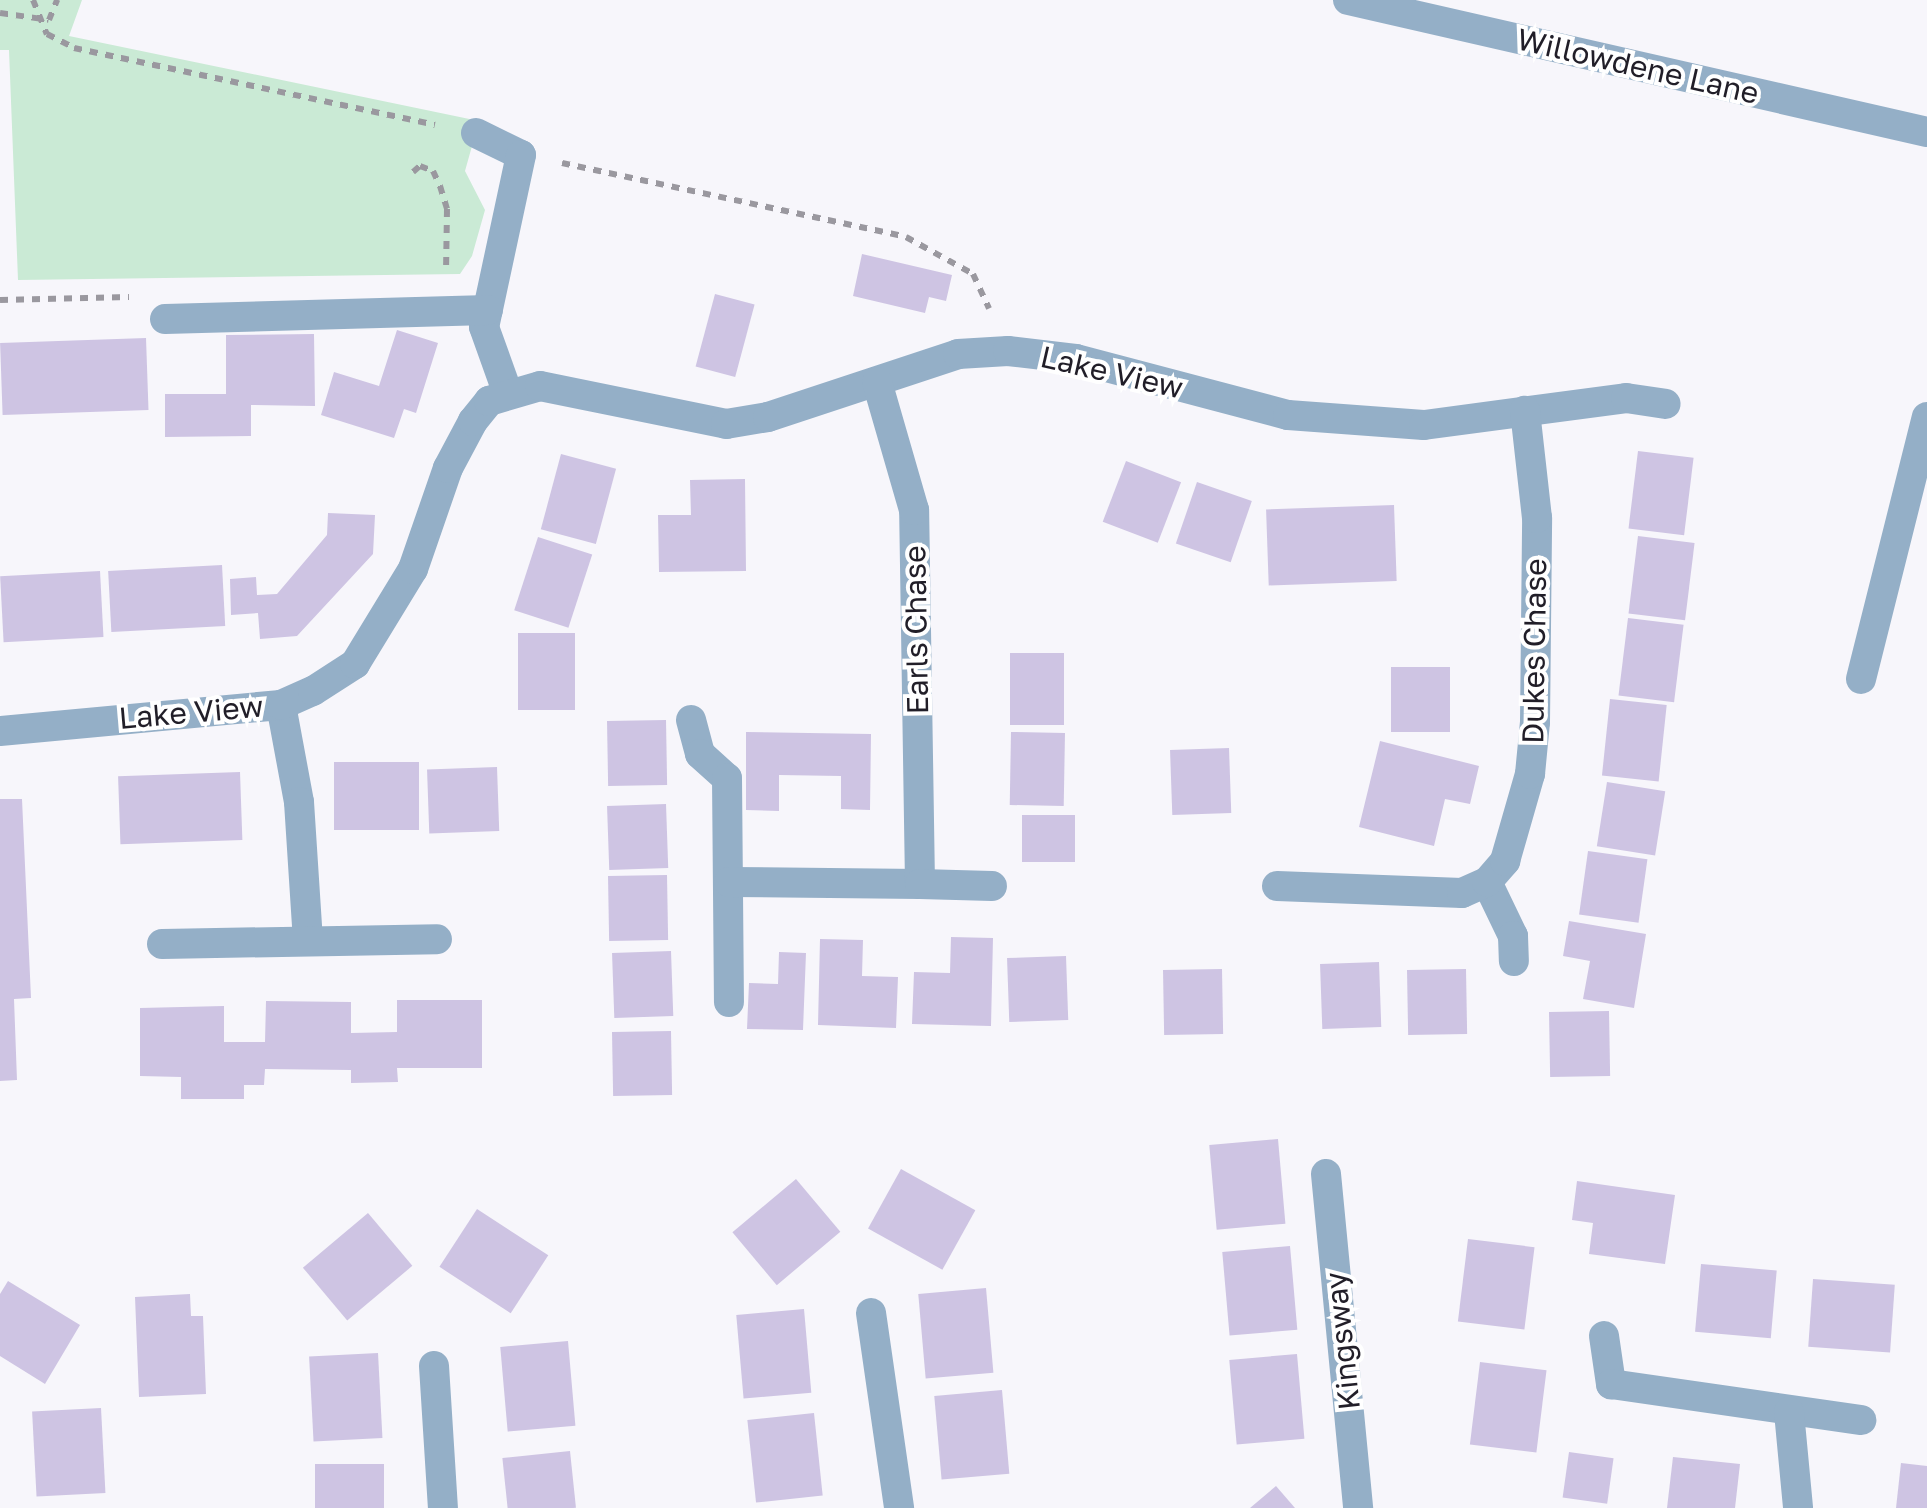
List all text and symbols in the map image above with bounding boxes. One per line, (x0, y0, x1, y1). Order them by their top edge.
street label: Willowdene Lane (1514, 21, 1762, 111)
street label: Lake View (1037, 338, 1187, 406)
street label: Earls Chase (897, 545, 935, 715)
street label: Dukes Chase (1514, 558, 1554, 744)
street label: Lake View (117, 688, 265, 736)
street label: Kingsway (1317, 1270, 1367, 1412)

